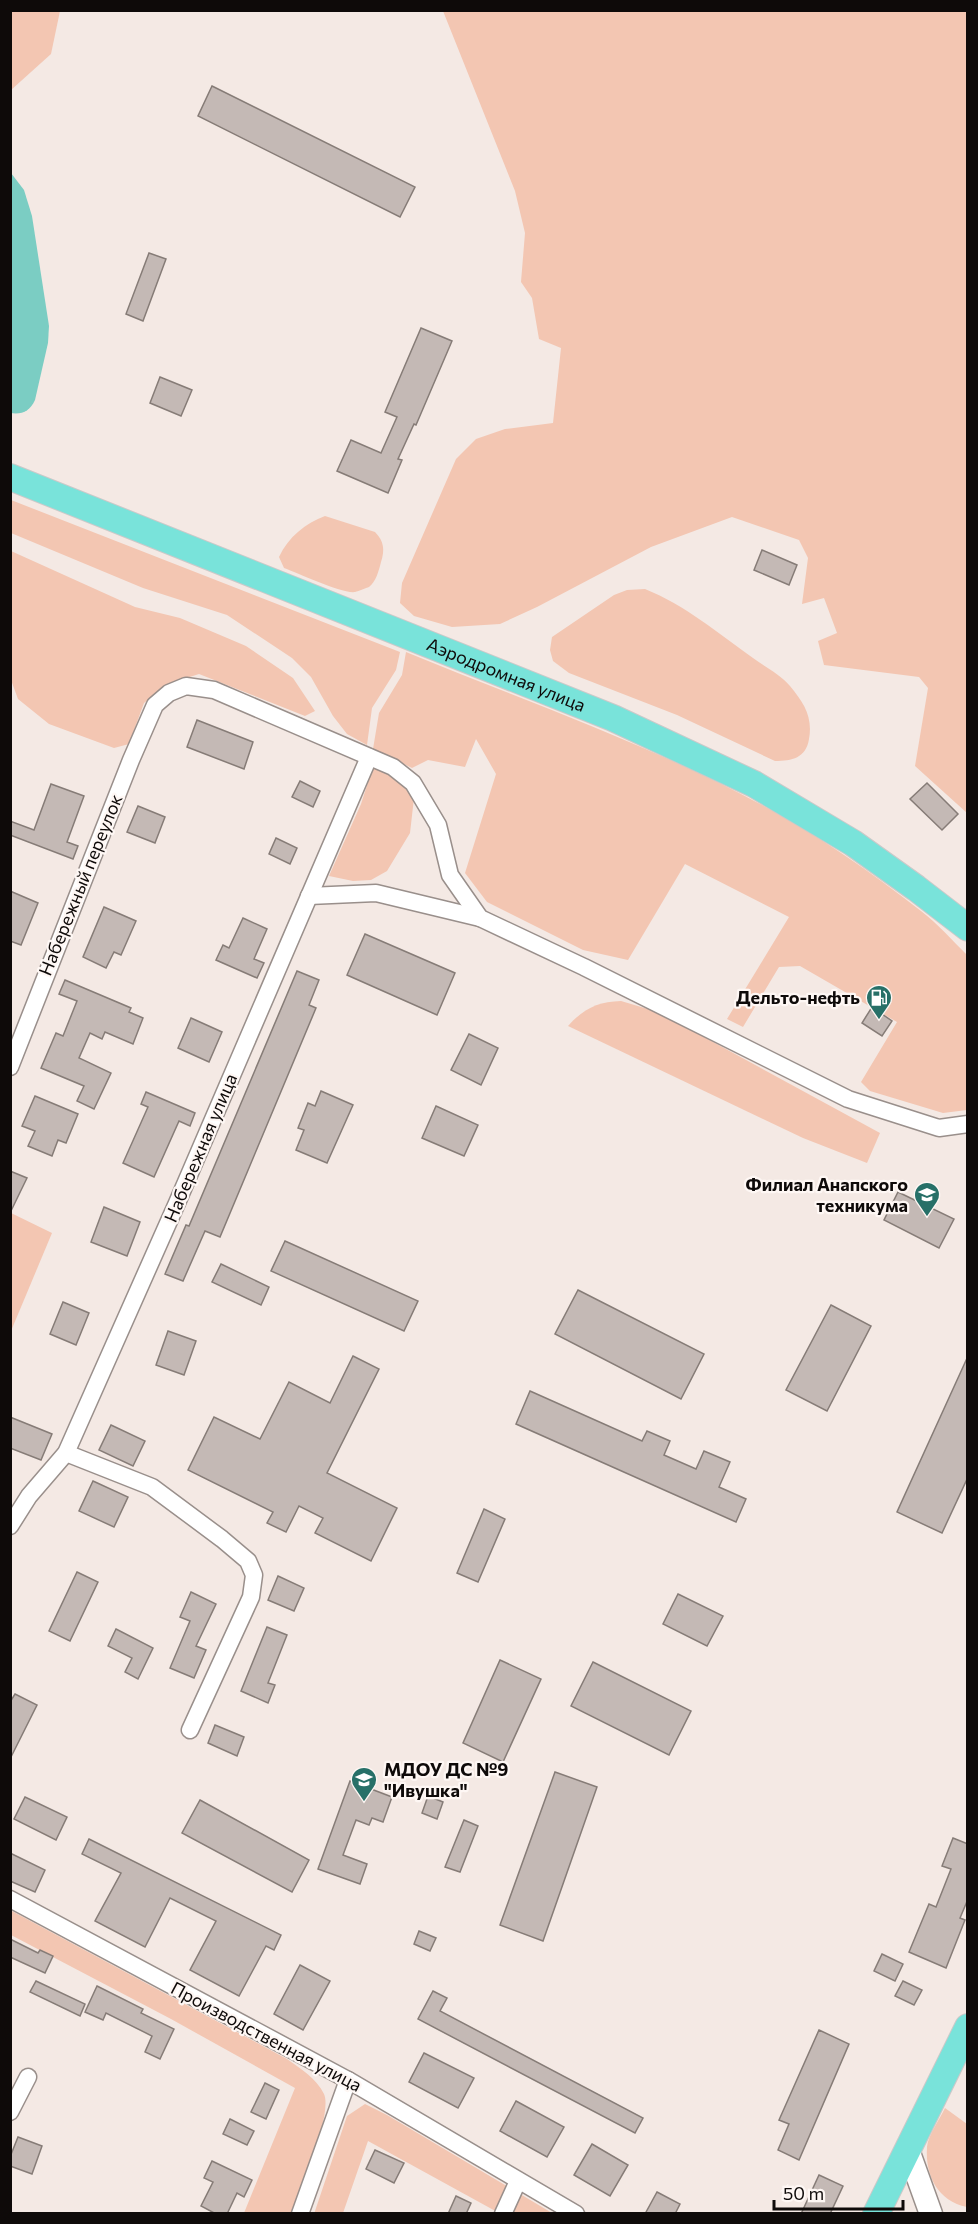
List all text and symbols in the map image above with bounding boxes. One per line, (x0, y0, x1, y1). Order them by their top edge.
street label: Аэродромная улица (424, 633, 589, 716)
street label: Набережный переулок (34, 790, 127, 979)
fuel station icon: Дельто-нефть (864, 983, 894, 1021)
place label: Дельто-нефть (736, 986, 860, 1008)
street label: Набережная улица (159, 1070, 241, 1225)
place label: Филиал Анапского техникума (746, 1173, 908, 1216)
school or university icon: Филиал Анапского техникума (912, 1180, 942, 1218)
place label: МДОУ ДС №9 "Ивушка" (384, 1758, 508, 1801)
school or university icon: МДОУ ДС №9 "Ивушка" (349, 1765, 379, 1803)
street label: Производственная улица (167, 1976, 366, 2096)
scale bar (774, 2173, 903, 2211)
text: 50 m (783, 2182, 824, 2204)

